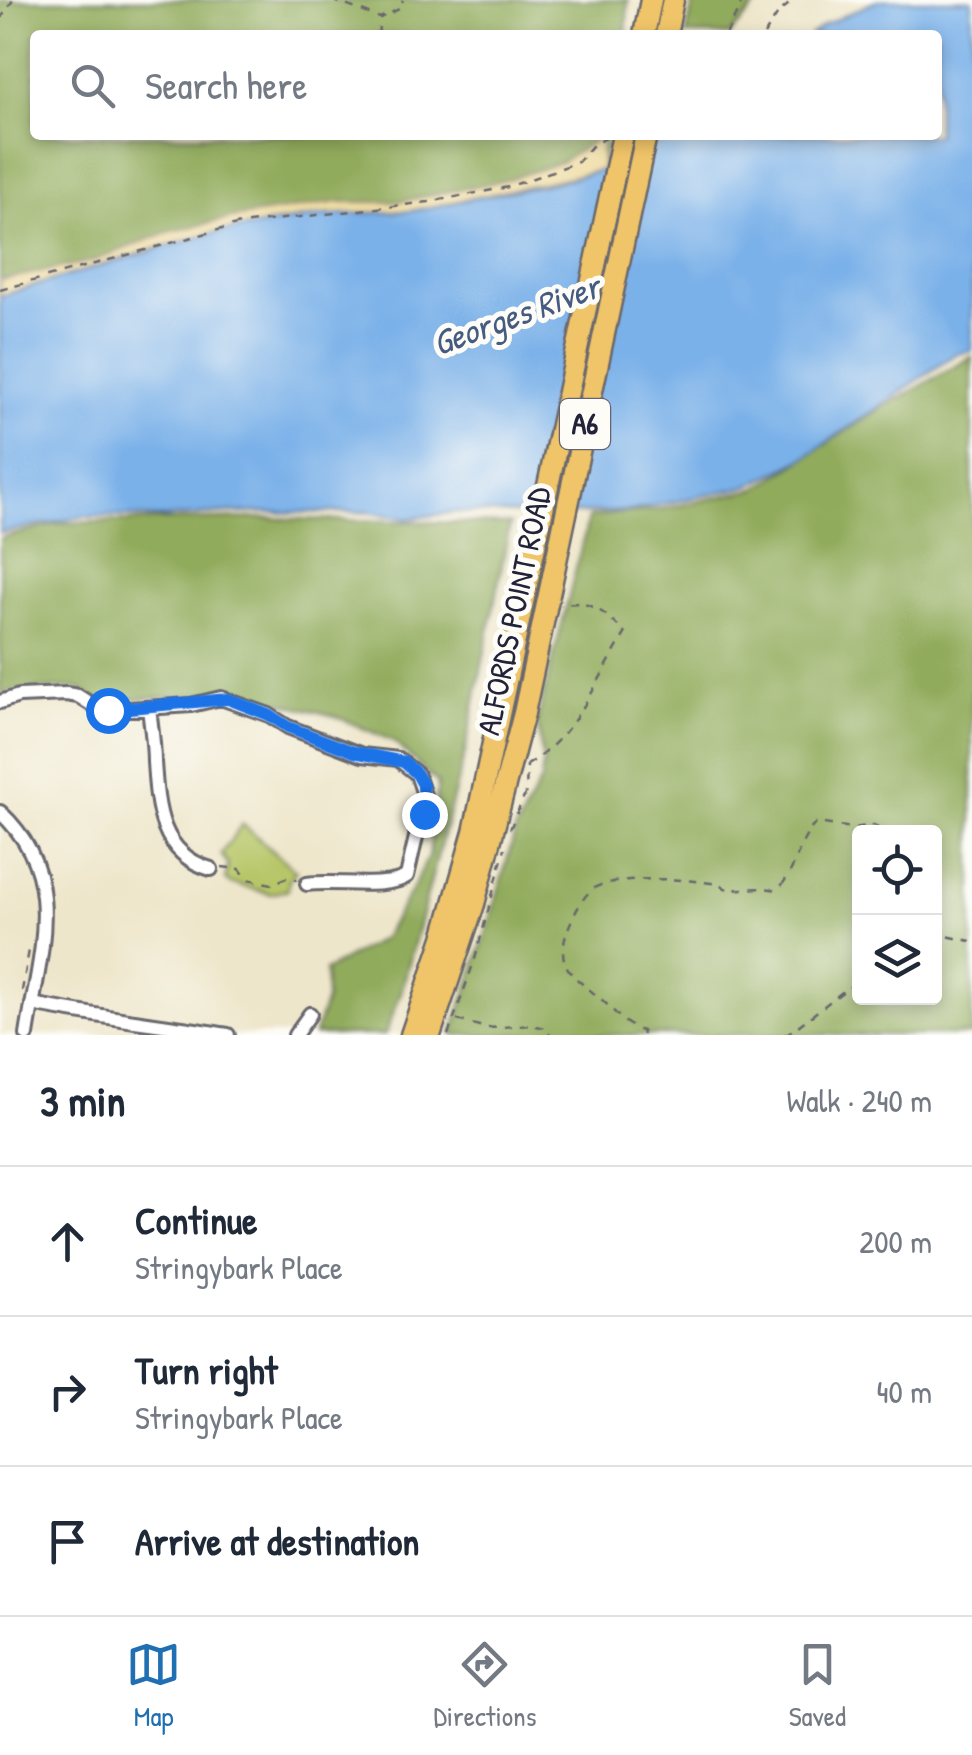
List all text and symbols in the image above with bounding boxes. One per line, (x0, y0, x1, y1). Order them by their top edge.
search box (30, 30, 942, 140)
icon: search (65, 58, 120, 113)
text: Search here (145, 59, 307, 111)
water label: Georges River (426, 261, 610, 366)
road number: A6 (560, 399, 610, 449)
street label: ALFORDS POINT ROAD (466, 483, 561, 739)
route start (86, 688, 132, 734)
route end (402, 792, 448, 838)
map controls (852, 825, 942, 1005)
button: locate (852, 825, 942, 915)
button: layers (852, 915, 942, 1005)
text: 3 min (40, 1072, 125, 1129)
text: Walk · 240 m (786, 1079, 932, 1122)
text: Continue (135, 1194, 257, 1246)
icon: ahead (40, 1214, 95, 1269)
text: 200 m (859, 1220, 932, 1263)
text: Stringybark Place (135, 1246, 343, 1289)
text: Turn right (135, 1344, 278, 1396)
icon: right (40, 1364, 95, 1419)
text: 40 m (877, 1370, 932, 1413)
text: Stringybark Place (135, 1396, 343, 1439)
icon: arrive (40, 1514, 95, 1569)
text: Arrive at destination (135, 1515, 419, 1567)
tab: Map (126, 1637, 181, 1735)
tab: Directions (433, 1637, 536, 1735)
tab: Saved (789, 1637, 846, 1735)

